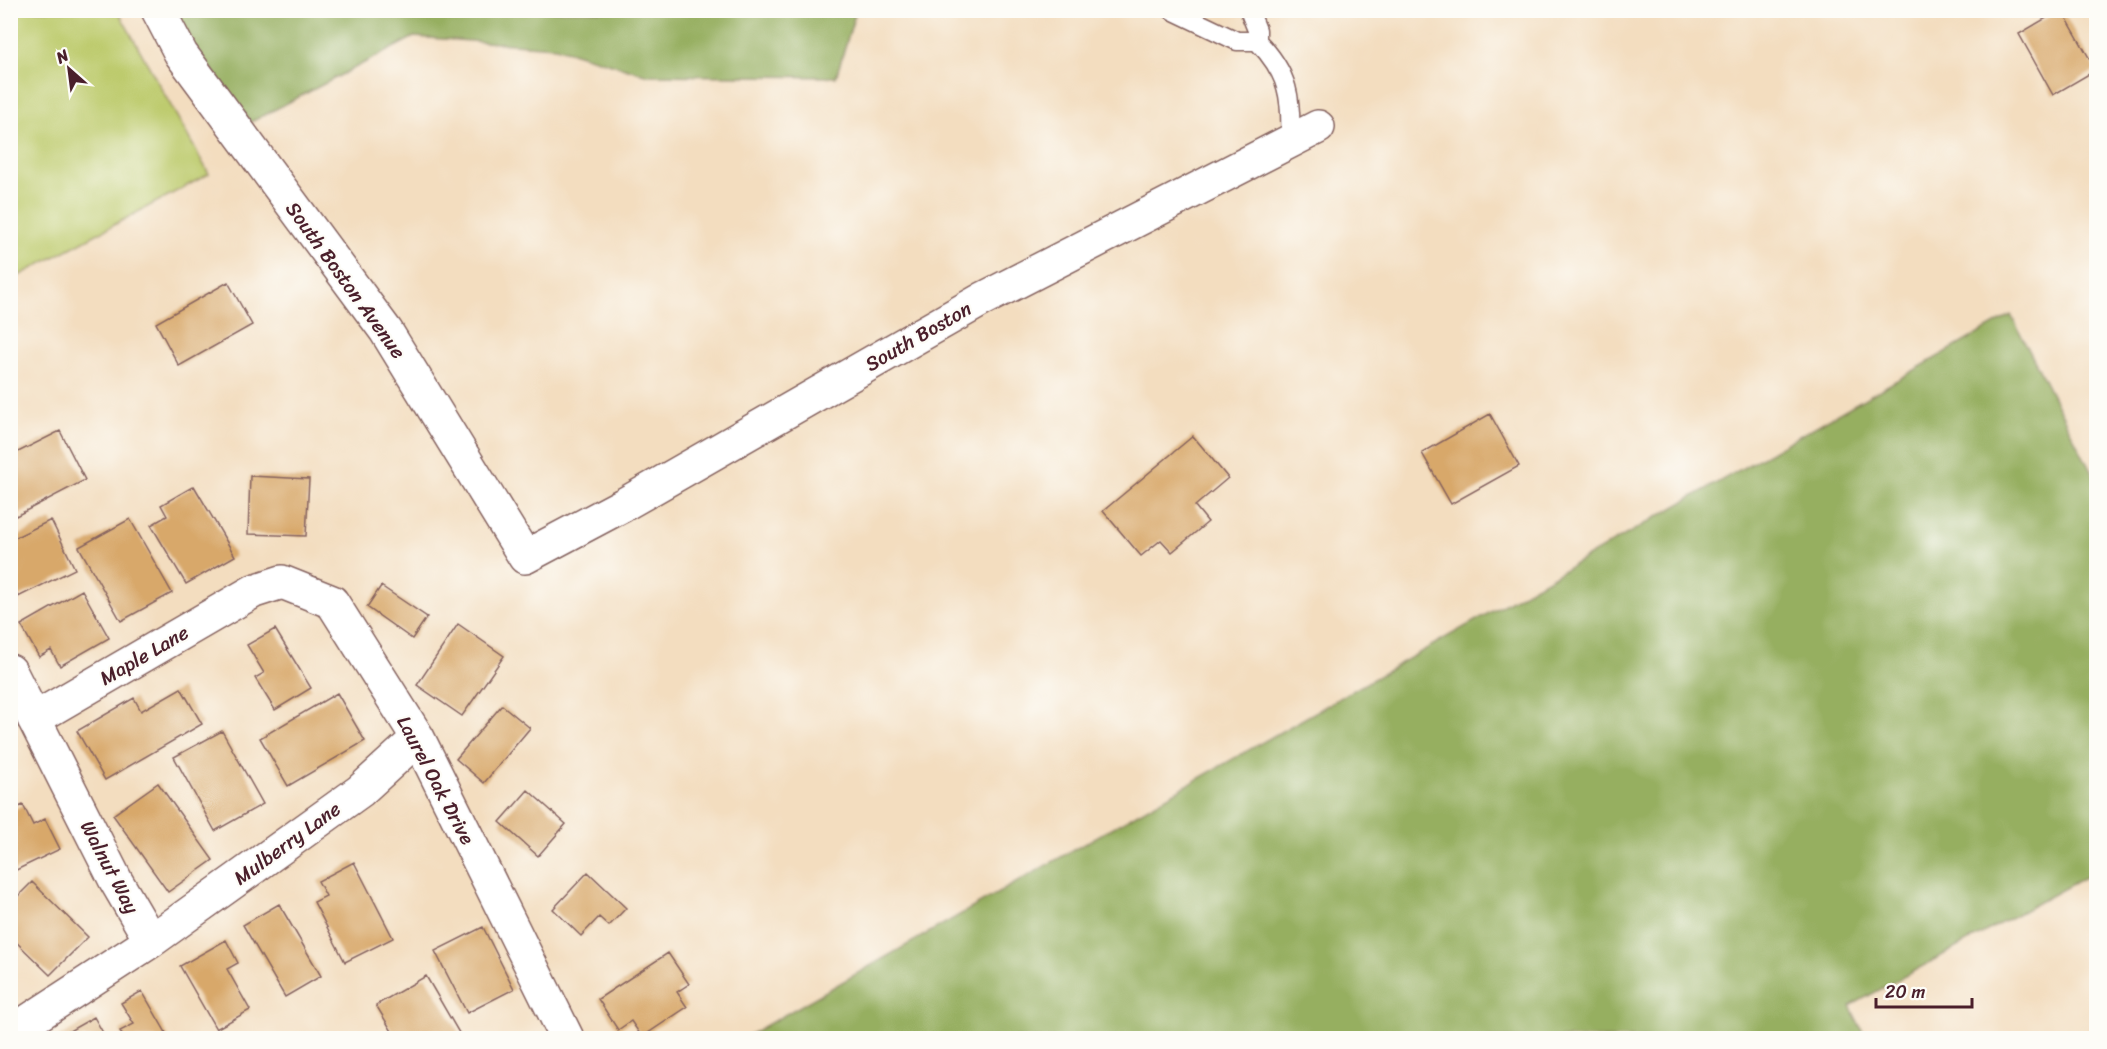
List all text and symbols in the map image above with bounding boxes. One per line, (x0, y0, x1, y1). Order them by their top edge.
north arrow (39, 39, 99, 99)
text: N (50, 40, 75, 72)
street label: South Boston Avenue (276, 194, 415, 367)
street label: South Boston (858, 292, 978, 381)
street label: Maple Lane (93, 616, 196, 695)
street label: Laurel Oak Drive (387, 709, 485, 852)
street label: Mulberry Lane (226, 792, 349, 895)
street label: Walnut Way (70, 814, 149, 921)
scale bar (1876, 971, 1972, 1009)
text: 20 m (1885, 976, 1925, 1008)

